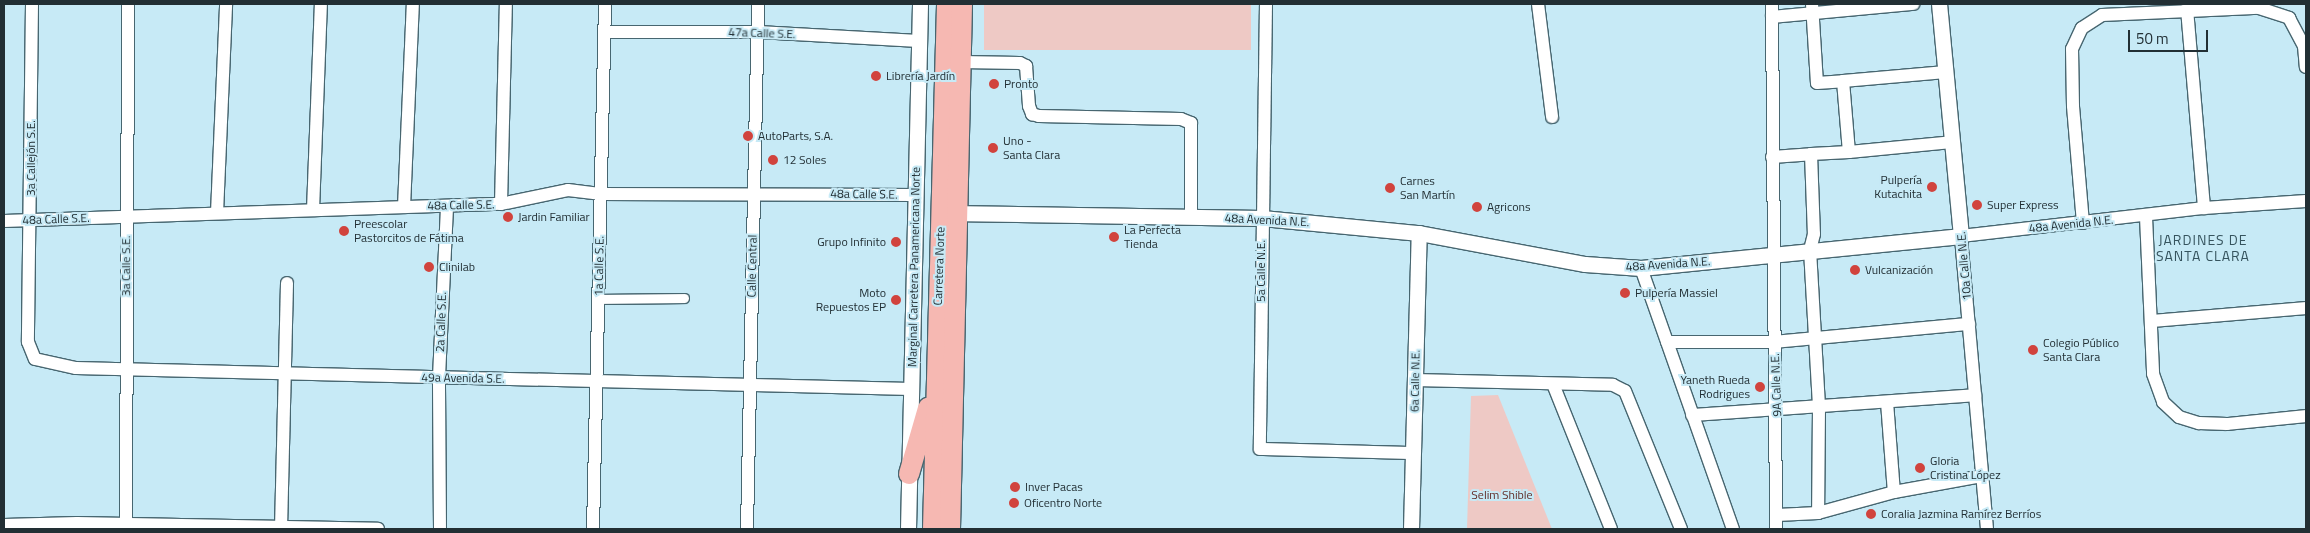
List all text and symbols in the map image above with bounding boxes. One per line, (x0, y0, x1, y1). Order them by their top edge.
scale bar (2130, 20, 2210, 52)
street label: 47a Calle S.E. (728, 25, 796, 41)
text: 50 m (2136, 27, 2169, 50)
place label: Librería Jardín (886, 69, 955, 83)
marker: Librería Jardín (870, 70, 882, 82)
place label: Pronto (1004, 77, 1038, 91)
marker: Pronto (988, 78, 1000, 90)
street label: 3a Callejón S.E. (24, 120, 38, 196)
place label: AutoParts, S.A. (758, 129, 833, 143)
marker: AutoParts, S.A. (742, 130, 754, 142)
place label: Uno - Santa Clara (1003, 134, 1060, 162)
marker: Uno - Santa Clara (987, 142, 999, 154)
place label: 12 Soles (783, 153, 826, 167)
marker: 12 Soles (767, 154, 779, 166)
street label: Marginal Carretera Panamericana Norte (905, 167, 923, 367)
place label: Pulpería Kutachita (1874, 173, 1922, 201)
place label: Carnes San Martín (1400, 174, 1455, 202)
marker: Pulpería Kutachita (1926, 181, 1938, 193)
marker: Carnes San Martín (1384, 182, 1396, 194)
street label: 48a Calle S.E. (830, 186, 898, 202)
street label: 48a Calle S.E. (427, 197, 495, 213)
place label: Super Express (1987, 198, 2059, 212)
marker: Super Express (1971, 199, 1983, 211)
place label: Agricons (1487, 200, 1531, 214)
marker: Agricons (1471, 201, 1483, 213)
place label: Jardin Familiar (518, 210, 590, 224)
street label: 48a Calle S.E. (22, 211, 90, 227)
marker: Jardin Familiar (502, 211, 514, 223)
street label: 48a Avenida N.E. (1224, 211, 1310, 229)
street label: 48a Avenida N.E. (2028, 212, 2114, 236)
place label: Preescolar Pastorcitos de Fátima (354, 217, 464, 245)
place label: La Perfecta Tienda (1124, 223, 1181, 251)
marker: Preescolar Pastorcitos de Fátima (338, 225, 350, 237)
street label: Carretera Norte (930, 226, 948, 306)
marker: La Perfecta Tienda (1108, 231, 1120, 243)
street label: 10a Calle N.E. (1954, 231, 1974, 301)
district label: JARDINES DE SANTA CLARA (2155, 232, 2251, 264)
street label: Calle Central (744, 234, 760, 298)
place label: Grupo Infinito (817, 235, 886, 249)
street label: 3a Calle S.E. (119, 236, 133, 296)
street label: 1a Calle S.E. (591, 236, 607, 296)
marker: Grupo Infinito (890, 236, 902, 248)
street label: 5a Calle N.E. (1254, 240, 1268, 302)
street label: 48a Avenida N.E. (1625, 254, 1711, 274)
place label: Clinilab (439, 260, 475, 274)
marker: Clinilab (423, 261, 435, 273)
place label: Vulcanización (1865, 263, 1933, 277)
marker: Vulcanización (1849, 264, 1861, 276)
place label: Moto Repuestos EP (816, 286, 886, 314)
place label: Pulpería Massiel (1635, 286, 1718, 300)
marker: Pulpería Massiel (1619, 287, 1631, 299)
street label: 2a Calle S.E. (433, 292, 449, 352)
marker: Moto Repuestos EP (890, 294, 902, 306)
place label: Colegio Público Santa Clara (2043, 336, 2119, 364)
marker: Colegio Público Santa Clara (2027, 344, 2039, 356)
street label: 6a Calle N.E. (1407, 350, 1423, 412)
street label: 9A Calle N.E. (1768, 353, 1784, 417)
street label: 49a Avenida S.E. (421, 370, 505, 386)
place label: Yaneth Rueda Rodrigues (1680, 373, 1750, 401)
marker: Yaneth Rueda Rodrigues (1754, 381, 1766, 393)
place label: Gloria Cristina López (1930, 454, 2001, 482)
marker: Gloria Cristina López (1914, 462, 1926, 474)
place label: Inver Pacas (1025, 480, 1083, 494)
marker: Inver Pacas (1009, 481, 1021, 493)
park label: Selim Shible (1471, 488, 1533, 502)
place label: Oficentro Norte (1024, 496, 1102, 510)
marker: Oficentro Norte (1008, 497, 1020, 509)
place label: Coralia Jazmina Ramírez Berríos (1881, 507, 2041, 521)
marker: Coralia Jazmina Ramírez Berríos (1865, 508, 1877, 520)

